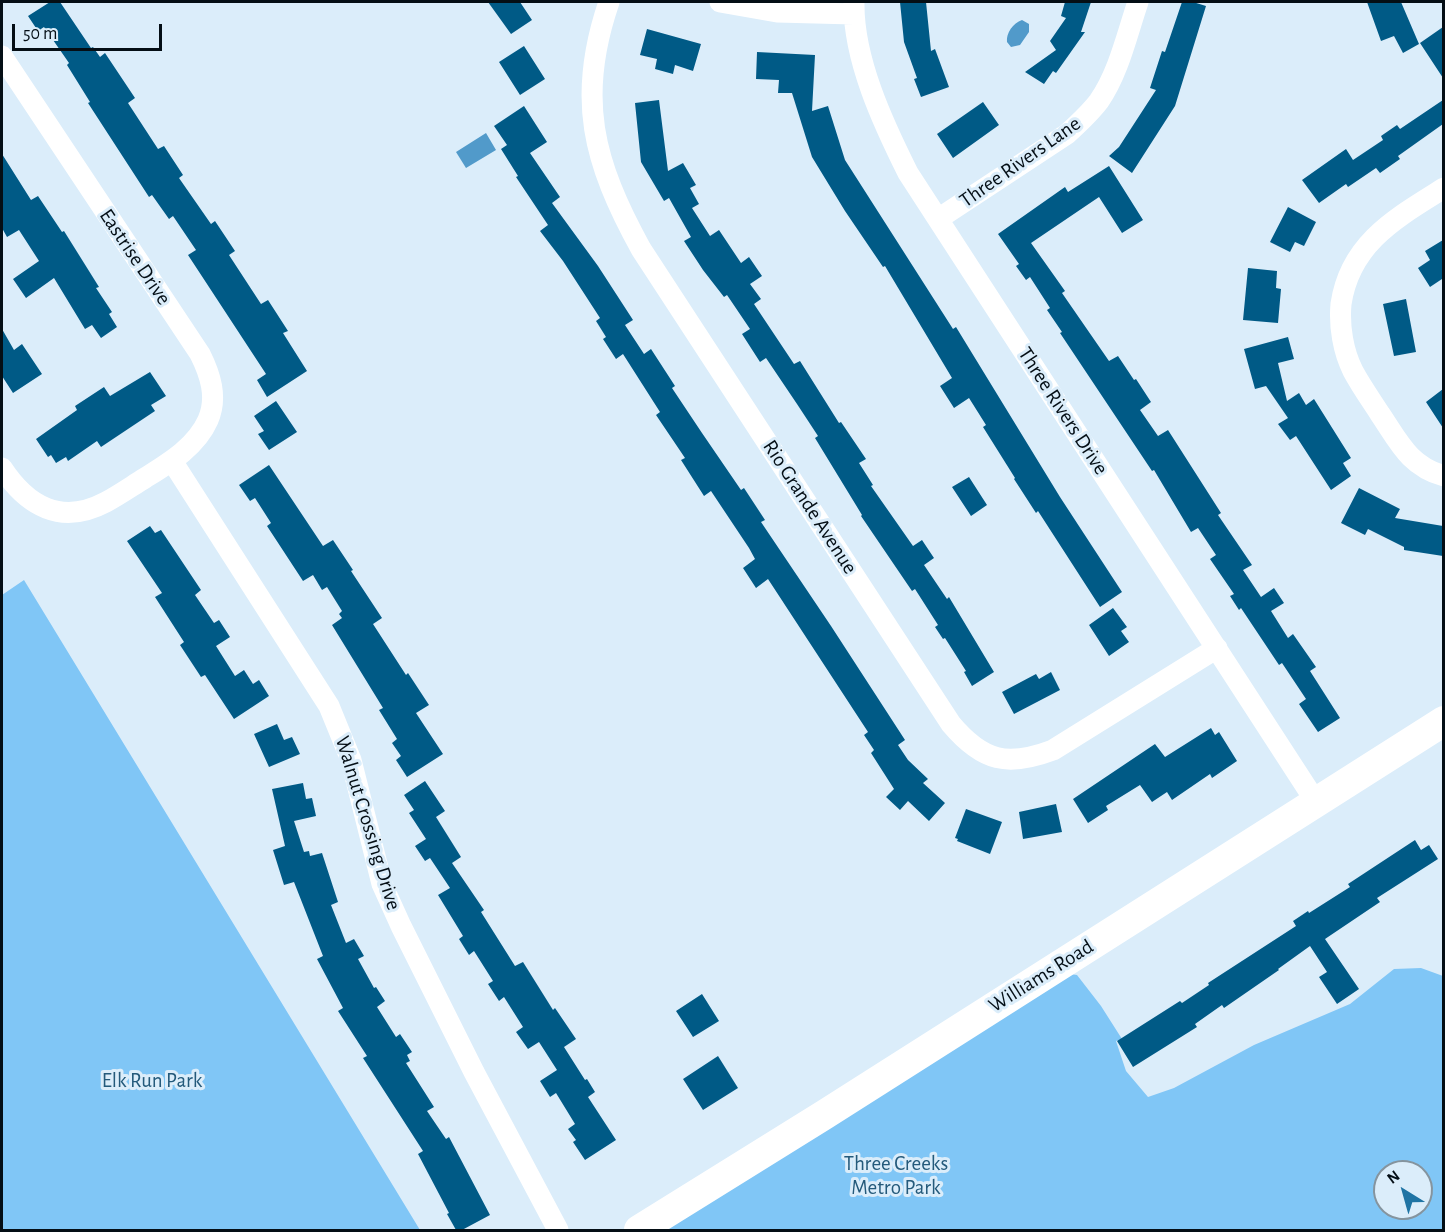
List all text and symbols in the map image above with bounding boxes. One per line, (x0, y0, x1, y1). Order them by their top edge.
scale bar (15, 12, 165, 50)
text: 50 m (23, 25, 57, 43)
street label: Three Rivers Lane (955, 111, 1085, 213)
street label: Eastrise Drive (94, 204, 176, 310)
street label: Three Rivers Drive (1012, 342, 1114, 480)
street label: Rio Grande Avenue (757, 435, 863, 579)
street label: Walnut Crossing Drive (330, 733, 406, 913)
street label: Williams Road (984, 934, 1098, 1018)
park label: Elk Run Park (102, 1068, 202, 1094)
park label: Three Creeks Metro Park (844, 1151, 948, 1201)
north arrow (1373, 1160, 1433, 1220)
text: N (1384, 1167, 1403, 1187)

